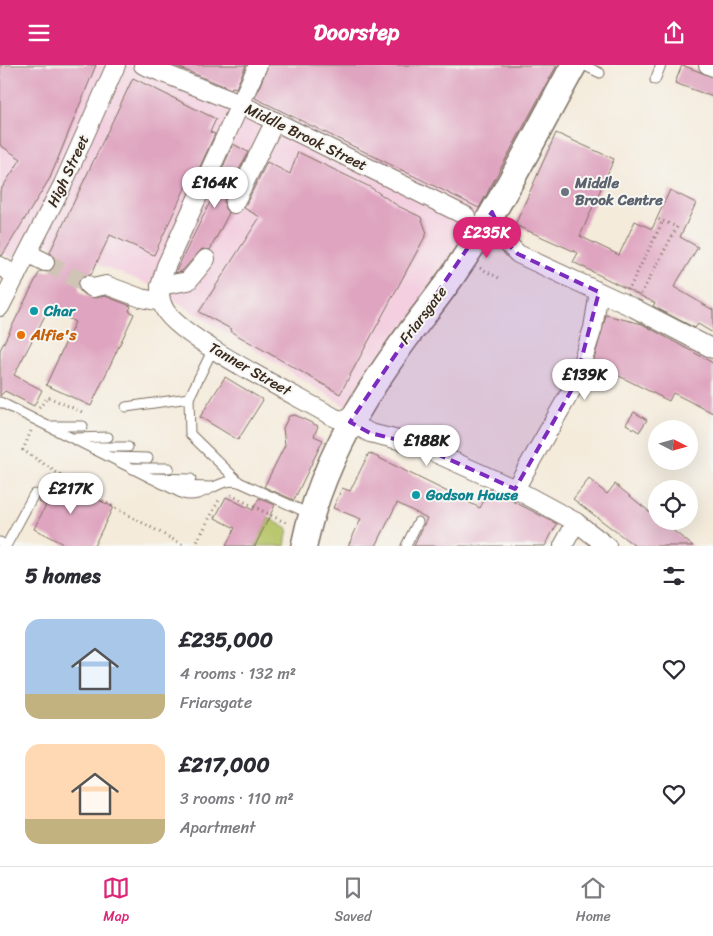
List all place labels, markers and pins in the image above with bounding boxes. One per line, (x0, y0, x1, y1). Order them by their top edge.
pin: £164K (180, 167, 250, 209)
place label: Middle Brook Centre (574, 170, 663, 213)
marker: Middle Brook Centre (559, 186, 571, 198)
pin: £235K (452, 217, 522, 259)
place label: Char (43, 298, 77, 324)
marker: Char (28, 305, 40, 317)
place label: Alfie's (30, 322, 78, 348)
marker: Alfie's (15, 329, 27, 341)
pin: £139K (550, 359, 620, 401)
pin: £188K (392, 425, 462, 467)
pin: £217K (36, 473, 106, 515)
place label: Godson House (425, 482, 518, 508)
marker: Godson House (410, 489, 422, 501)

